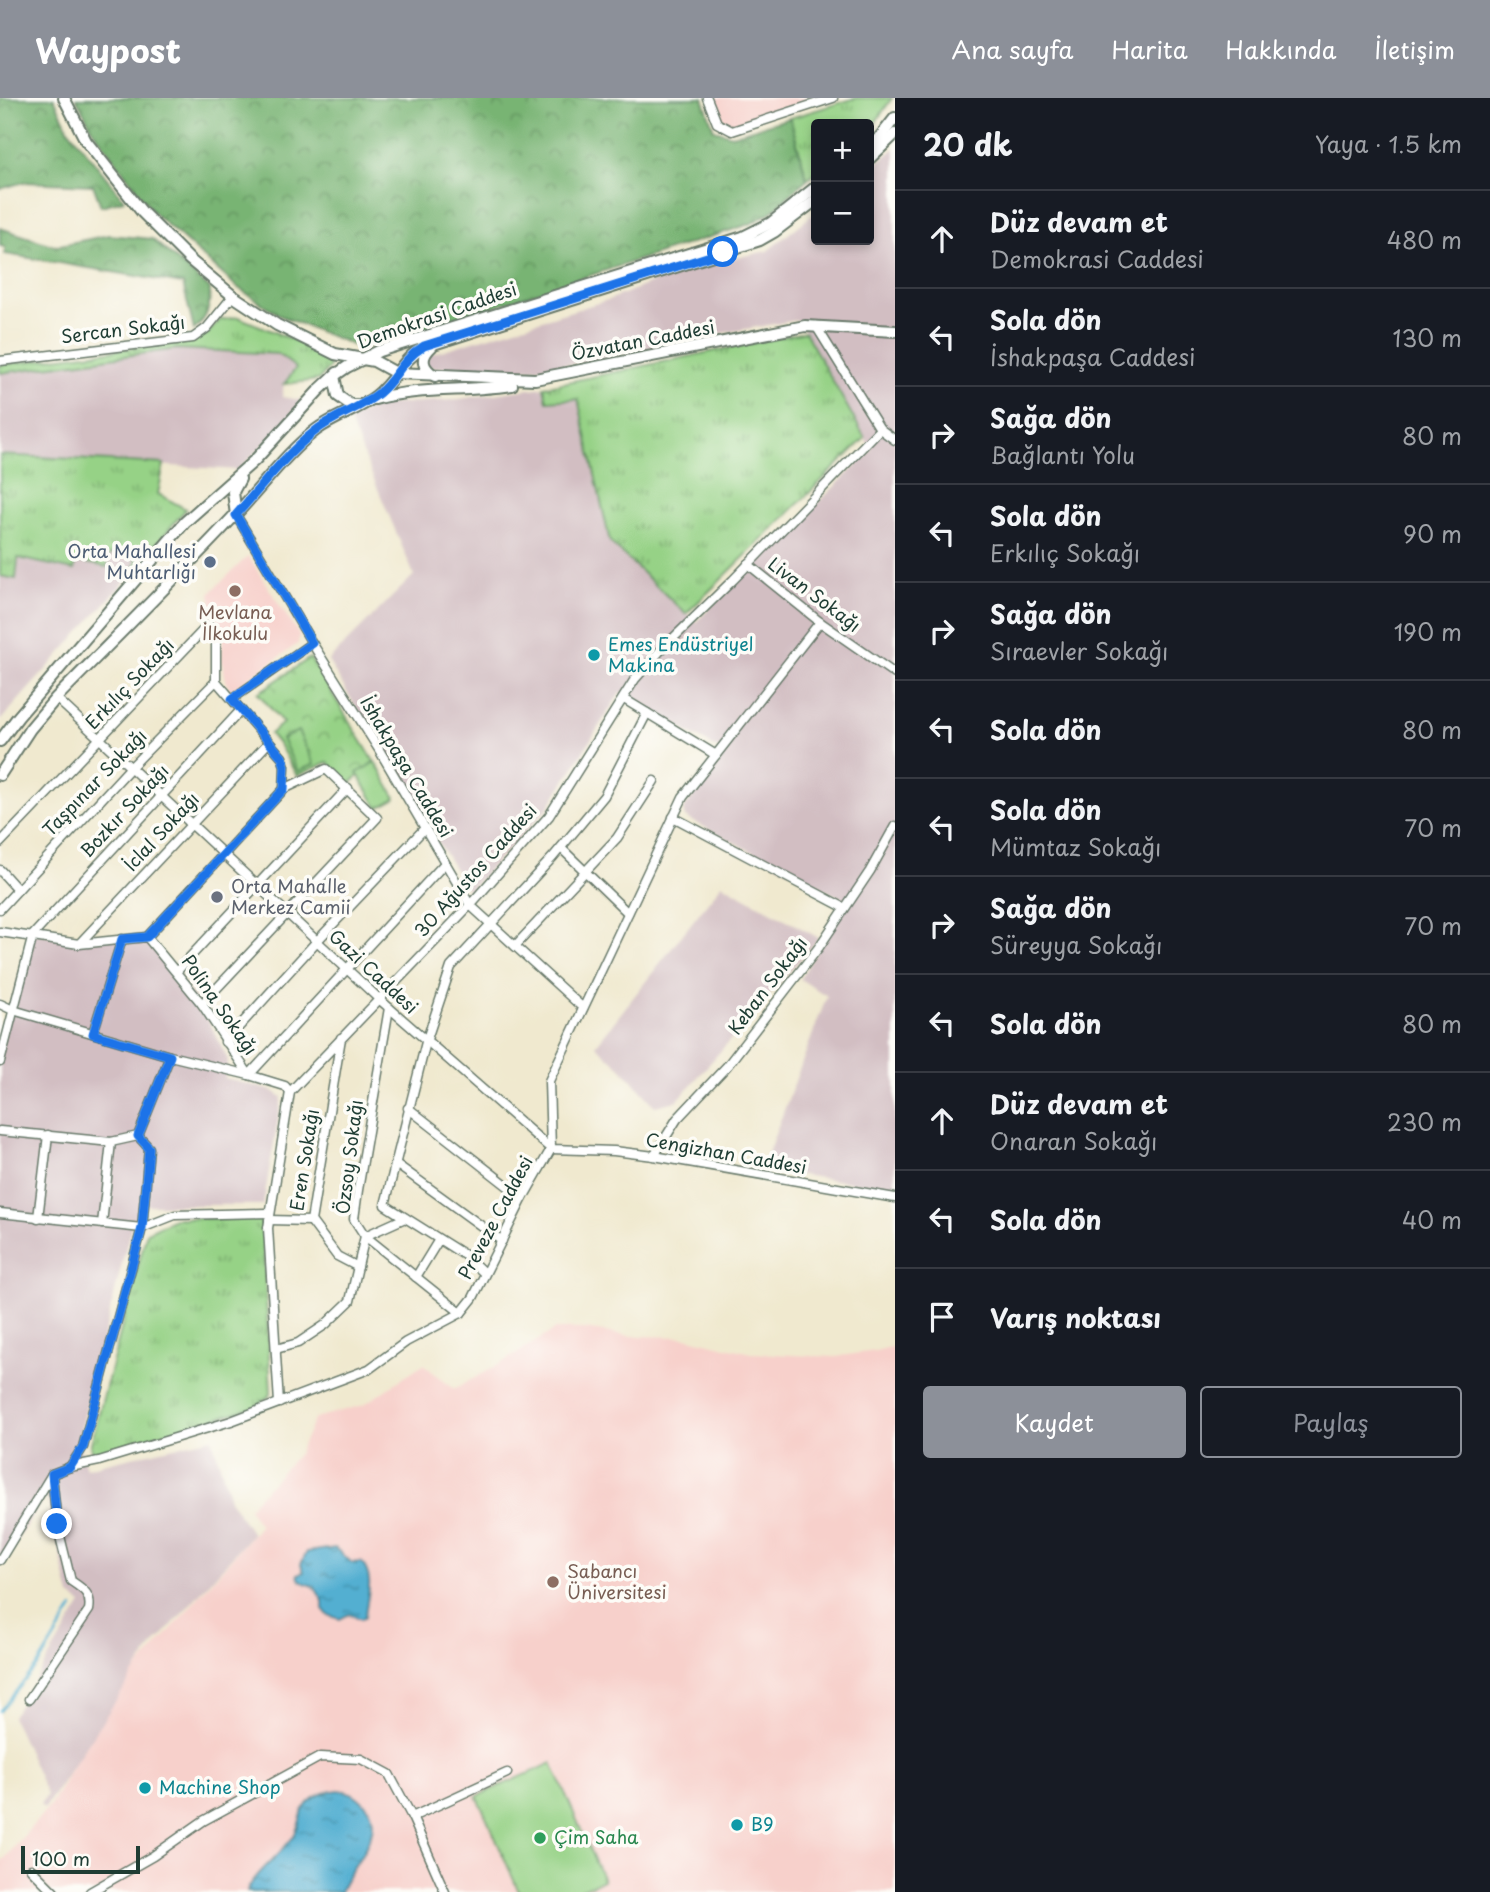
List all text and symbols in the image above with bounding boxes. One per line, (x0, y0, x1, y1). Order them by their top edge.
text: Waypost (35, 24, 181, 74)
text: Ana sayfa (952, 31, 1073, 67)
text: Harita (1111, 31, 1188, 67)
text: Hakkında (1226, 31, 1336, 67)
text: İletişim (1374, 31, 1455, 67)
map controls (811, 119, 874, 245)
button: + (811, 119, 874, 182)
text: 20 dk (923, 121, 1013, 166)
text: Yaya · 1.5 km (1315, 126, 1462, 161)
button: − (811, 182, 874, 245)
text: Düz devam et (990, 202, 1168, 241)
icon: ahead (923, 220, 961, 258)
text: 480 m (1387, 222, 1462, 257)
route start (707, 236, 738, 267)
text: Demokrasi Caddesi (990, 241, 1204, 276)
street label: Demokrasi Caddesi (353, 275, 520, 355)
text: Sola dön (990, 300, 1101, 339)
street label: Sercan Sokağı (59, 307, 186, 350)
street label: Özvatan Caddesi (569, 312, 717, 367)
icon: left (923, 318, 961, 356)
text: 130 m (1392, 320, 1462, 355)
text: İshakpaşa Caddesi (990, 339, 1195, 374)
text: Sağa dön (990, 398, 1112, 437)
icon: right (923, 416, 961, 454)
text: 80 m (1402, 418, 1462, 453)
text: Bağlantı Yolu (990, 437, 1135, 472)
text: Sola dön (990, 496, 1101, 535)
icon: left (923, 514, 961, 552)
text: 90 m (1403, 516, 1462, 551)
text: Erkılıç Sokağı (990, 535, 1140, 570)
place label: Orta Mahallesi Muhtarlığı (67, 537, 196, 585)
street label: Livan Sokağı (763, 550, 867, 638)
marker: Orta Mahallesi Muhtarlığı (202, 554, 218, 570)
marker: Mevlana İlkokulu (227, 583, 243, 599)
text: Sağa dön (990, 594, 1112, 633)
place label: Mevlana İlkokulu (198, 598, 272, 646)
icon: right (923, 612, 961, 650)
text: 190 m (1394, 614, 1462, 649)
place label: Emes Endüstriyel Makina (608, 630, 753, 678)
street label: Erkılıç Sokağı (78, 631, 179, 735)
text: Sıraevler Sokağı (990, 633, 1168, 668)
marker: Emes Endüstriyel Makina (586, 647, 602, 663)
street label: İshakpaşa Caddesi (354, 690, 460, 842)
icon: left (923, 710, 961, 748)
text: Sola dön (990, 710, 1101, 749)
text: 80 m (1402, 712, 1462, 747)
street label: Taşpınar Sokağı (36, 722, 152, 842)
street label: Bozkır Sokağı (73, 757, 174, 863)
street label: İclal Sokağı (117, 785, 205, 877)
text: Sola dön (990, 790, 1101, 829)
street label: 30 Ağustos Caddesi (407, 797, 542, 943)
icon: left (923, 808, 961, 846)
text: 70 m (1404, 810, 1462, 845)
text: Mümtaz Sokağı (990, 829, 1161, 864)
place label: Orta Mahalle Merkez Camii (231, 872, 351, 920)
text: Sağa dön (990, 888, 1112, 927)
marker: Orta Mahalle Merkez Camii (209, 889, 225, 905)
icon: right (923, 906, 961, 944)
text: 70 m (1404, 908, 1462, 943)
street label: Gazi Caddesi (323, 922, 425, 1019)
text: Süreyya Sokağı (990, 927, 1163, 962)
street label: Keban Sokağı (721, 930, 813, 1040)
street label: Polina Sokağı (176, 948, 265, 1060)
icon: left (923, 1004, 961, 1042)
text: Sola dön (990, 1004, 1101, 1043)
text: 80 m (1402, 1006, 1462, 1041)
text: Düz devam et (990, 1084, 1168, 1123)
street label: Özsoy Sokağı (328, 1098, 369, 1216)
icon: ahead (923, 1102, 961, 1140)
text: 230 m (1387, 1104, 1462, 1139)
street label: Eren Sokağı (282, 1107, 325, 1213)
text: Onaran Sokağı (990, 1123, 1157, 1158)
street label: Cengizhan Caddesi (644, 1125, 809, 1180)
street label: Preveze Caddesi (451, 1151, 539, 1284)
icon: left (923, 1200, 961, 1238)
text: Sola dön (990, 1200, 1101, 1239)
text: 40 m (1402, 1202, 1462, 1237)
icon: arrive (923, 1298, 961, 1336)
text: Varış noktası (990, 1298, 1161, 1337)
button: Kaydet (923, 1386, 1186, 1458)
button: Paylaş (1200, 1386, 1462, 1458)
route end (41, 1508, 72, 1539)
place label: Sabancı Üniversitesi (567, 1557, 667, 1605)
marker: Sabancı Üniversitesi (545, 1574, 561, 1590)
place label: Machine Shop (159, 1773, 281, 1800)
marker: Machine Shop (137, 1780, 153, 1796)
place label: B9 (751, 1810, 773, 1837)
marker: B9 (729, 1817, 745, 1833)
place label: Çim Saha (554, 1823, 639, 1850)
marker: Çim Saha (532, 1830, 548, 1846)
scale bar (21, 1843, 140, 1875)
text: 100 m (32, 1844, 90, 1872)

